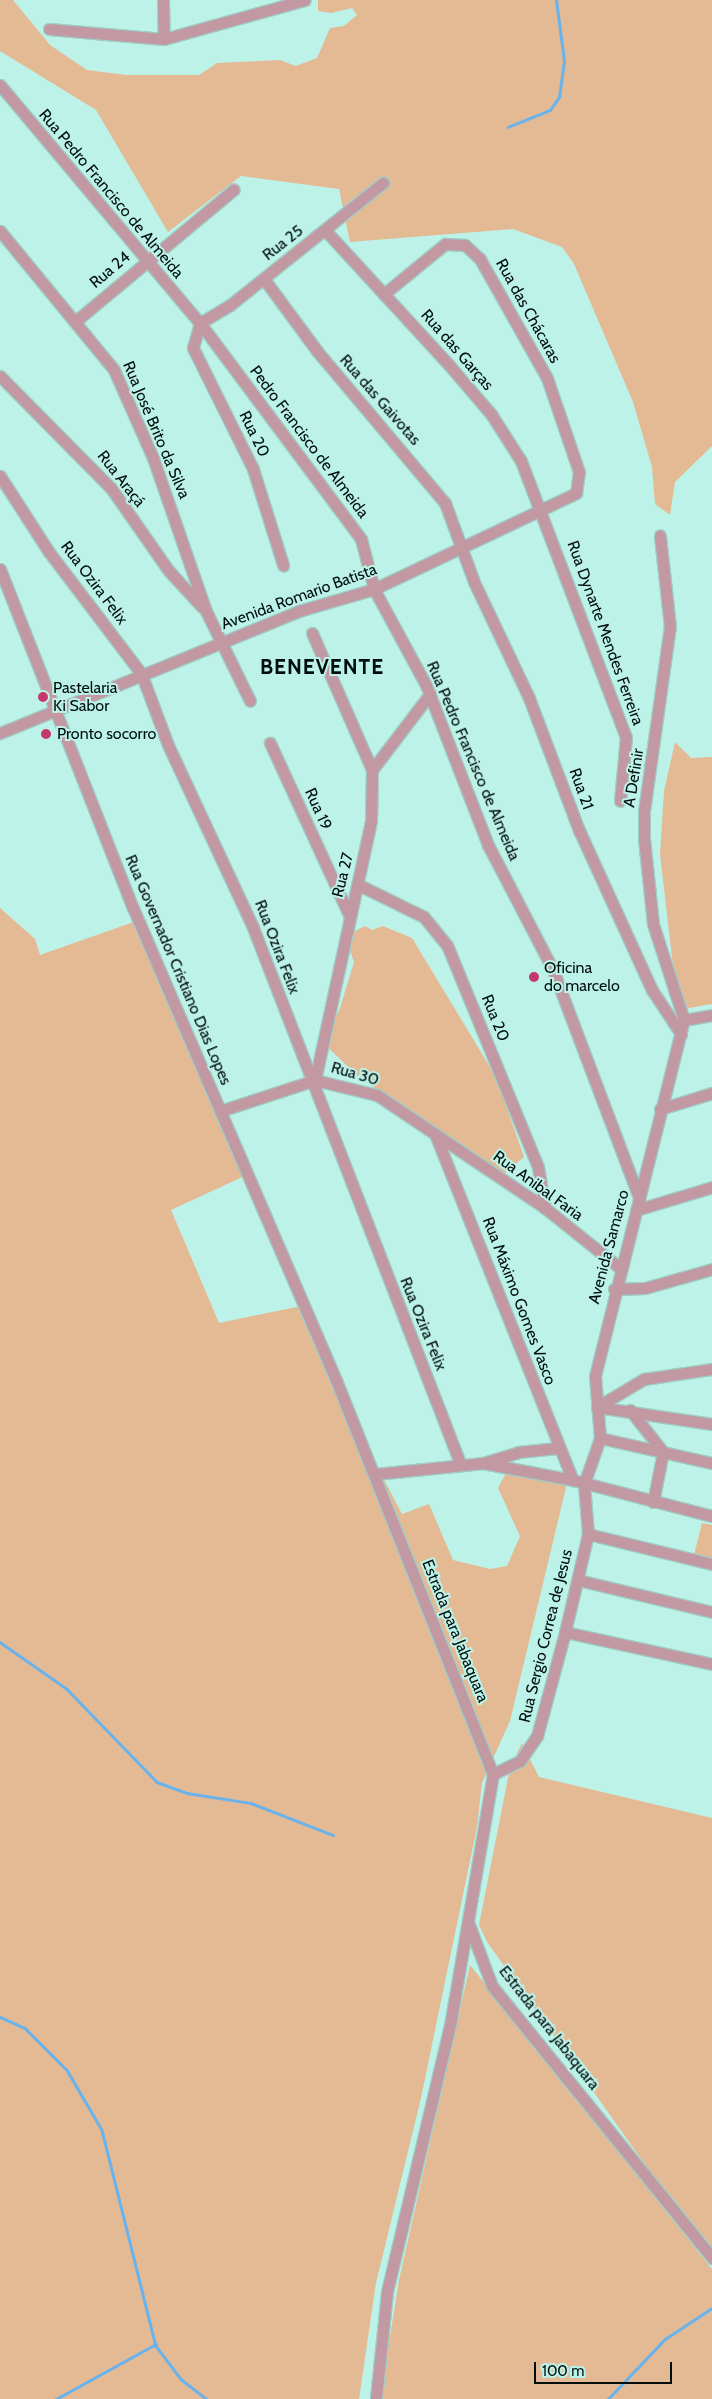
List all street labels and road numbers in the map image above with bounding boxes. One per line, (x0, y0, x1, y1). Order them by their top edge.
street label: Rua Pedro Francisco de Almeida (35, 106, 187, 282)
street label: Rua 25 (259, 221, 307, 265)
street label: Rua 24 (86, 248, 134, 292)
street label: Rua das Chácaras (491, 255, 565, 367)
street label: Rua das Garças (417, 306, 497, 394)
street label: Rua das Gaivotas (335, 351, 425, 449)
street label: Rua José Brito da Silva (118, 358, 194, 502)
street label: Pedro Francisco de Almeida (245, 362, 373, 522)
street label: Rua 20 (235, 408, 273, 460)
street label: Rua Araçá (93, 447, 149, 511)
street label: Rua Ozira Felix (57, 538, 131, 628)
street label: Rua Dynarte Mendes Ferreira (563, 538, 647, 728)
street label: Avenida Romario Batista (219, 560, 379, 634)
street label: Rua Pedro Francisco de Almeida (422, 658, 524, 864)
street label: A Definir (620, 747, 648, 809)
street label: Rua 21 (565, 766, 597, 812)
street label: Rua 19 (300, 785, 336, 833)
street label: Rua 27 (328, 851, 358, 899)
street label: Rua Governador Cristiano Dias Lopes (121, 852, 235, 1088)
street label: Rua Ozira Felix (250, 897, 304, 997)
street label: Rua 20 (477, 992, 513, 1044)
street label: Rua 30 (329, 1058, 381, 1090)
street label: Rua Anibal Faria (489, 1147, 587, 1225)
street label: Avenida Samarco (585, 1188, 633, 1306)
street label: Rua Máximo Gomes Vasco (478, 1214, 560, 1388)
street label: Rua Ozira Felix (396, 1274, 450, 1374)
street label: Rua Sergio Correa de Jesus (515, 1547, 577, 1725)
street label: Estrada para Jabaquara (418, 1557, 492, 1705)
street label: Estrada para Jabaquara (495, 1962, 603, 2094)

